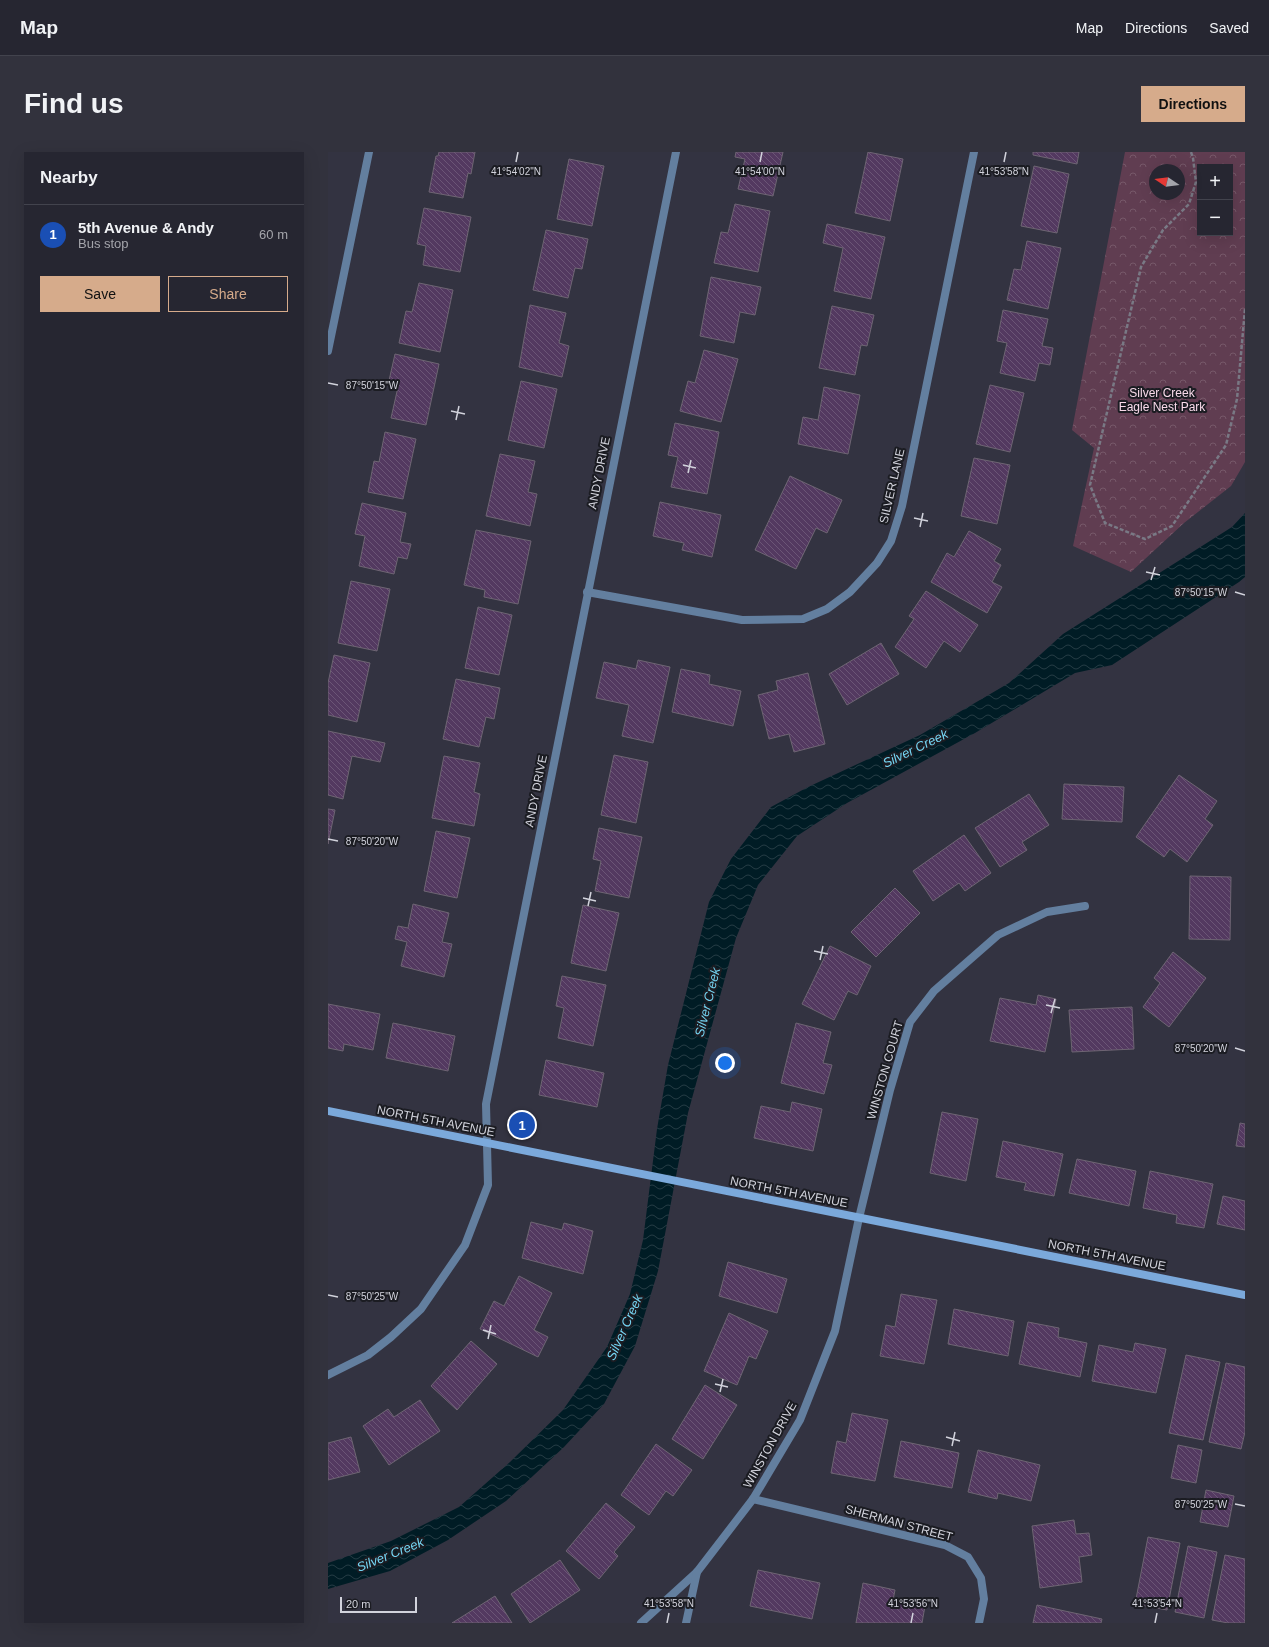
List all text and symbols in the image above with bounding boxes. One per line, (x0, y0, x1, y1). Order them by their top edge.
text: Map (20, 17, 58, 38)
text: Map (1076, 20, 1103, 36)
text: Directions (1125, 20, 1187, 36)
text: Saved (1209, 20, 1249, 36)
button: Directions (1141, 86, 1245, 122)
text: Find us (24, 88, 124, 119)
north arrow (1149, 164, 1185, 200)
map controls (1197, 164, 1233, 236)
button: + (1197, 164, 1233, 200)
text: 41°54'02"N (491, 166, 541, 177)
text: 41°54'00"N (735, 166, 785, 177)
text: 41°53'58"N (979, 166, 1029, 177)
text: Nearby (40, 168, 98, 187)
button: − (1197, 200, 1233, 236)
text: 5th Avenue & Andy (78, 219, 214, 236)
text: 1 (49, 227, 57, 242)
text: 60 m (259, 227, 288, 242)
text: Bus stop (78, 236, 129, 251)
button: Save (40, 276, 160, 312)
button: Share (168, 276, 288, 312)
text: 87°50'15"W (346, 380, 399, 391)
park label: Silver Creek Eagle Nest Park (1119, 386, 1206, 414)
street label: ANDY DRIVE (585, 436, 613, 510)
street label: SILVER LANE (877, 447, 907, 525)
text: 87°50'15"W (1175, 587, 1228, 598)
water label: Silver Creek (880, 726, 952, 771)
street label: ANDY DRIVE (522, 754, 550, 828)
text: 87°50'20"W (346, 836, 399, 847)
water label: Silver Creek (692, 965, 724, 1038)
street label: WINSTON COURT (864, 1018, 906, 1121)
text: 87°50'20"W (1175, 1043, 1228, 1054)
your location (715, 1053, 735, 1073)
street label: NORTH 5TH AVENUE (376, 1103, 496, 1139)
pin: 1 (509, 1110, 535, 1140)
street label: NORTH 5TH AVENUE (729, 1174, 849, 1210)
street label: NORTH 5TH AVENUE (1047, 1237, 1167, 1273)
water label: Silver Creek (603, 1290, 646, 1363)
text: 87°50'25"W (346, 1291, 399, 1302)
street label: WINSTON DRIVE (740, 1399, 800, 1491)
text: 87°50'25"W (1175, 1499, 1228, 1510)
street label: SHERMAN STREET (844, 1502, 955, 1544)
water label: Silver Creek (355, 1534, 427, 1575)
scale bar (340, 1595, 417, 1614)
text: 20 m (346, 1598, 370, 1610)
text: 41°53'58"N (644, 1598, 694, 1609)
text: 41°53'56"N (888, 1598, 938, 1609)
text: 41°53'54"N (1132, 1598, 1182, 1609)

